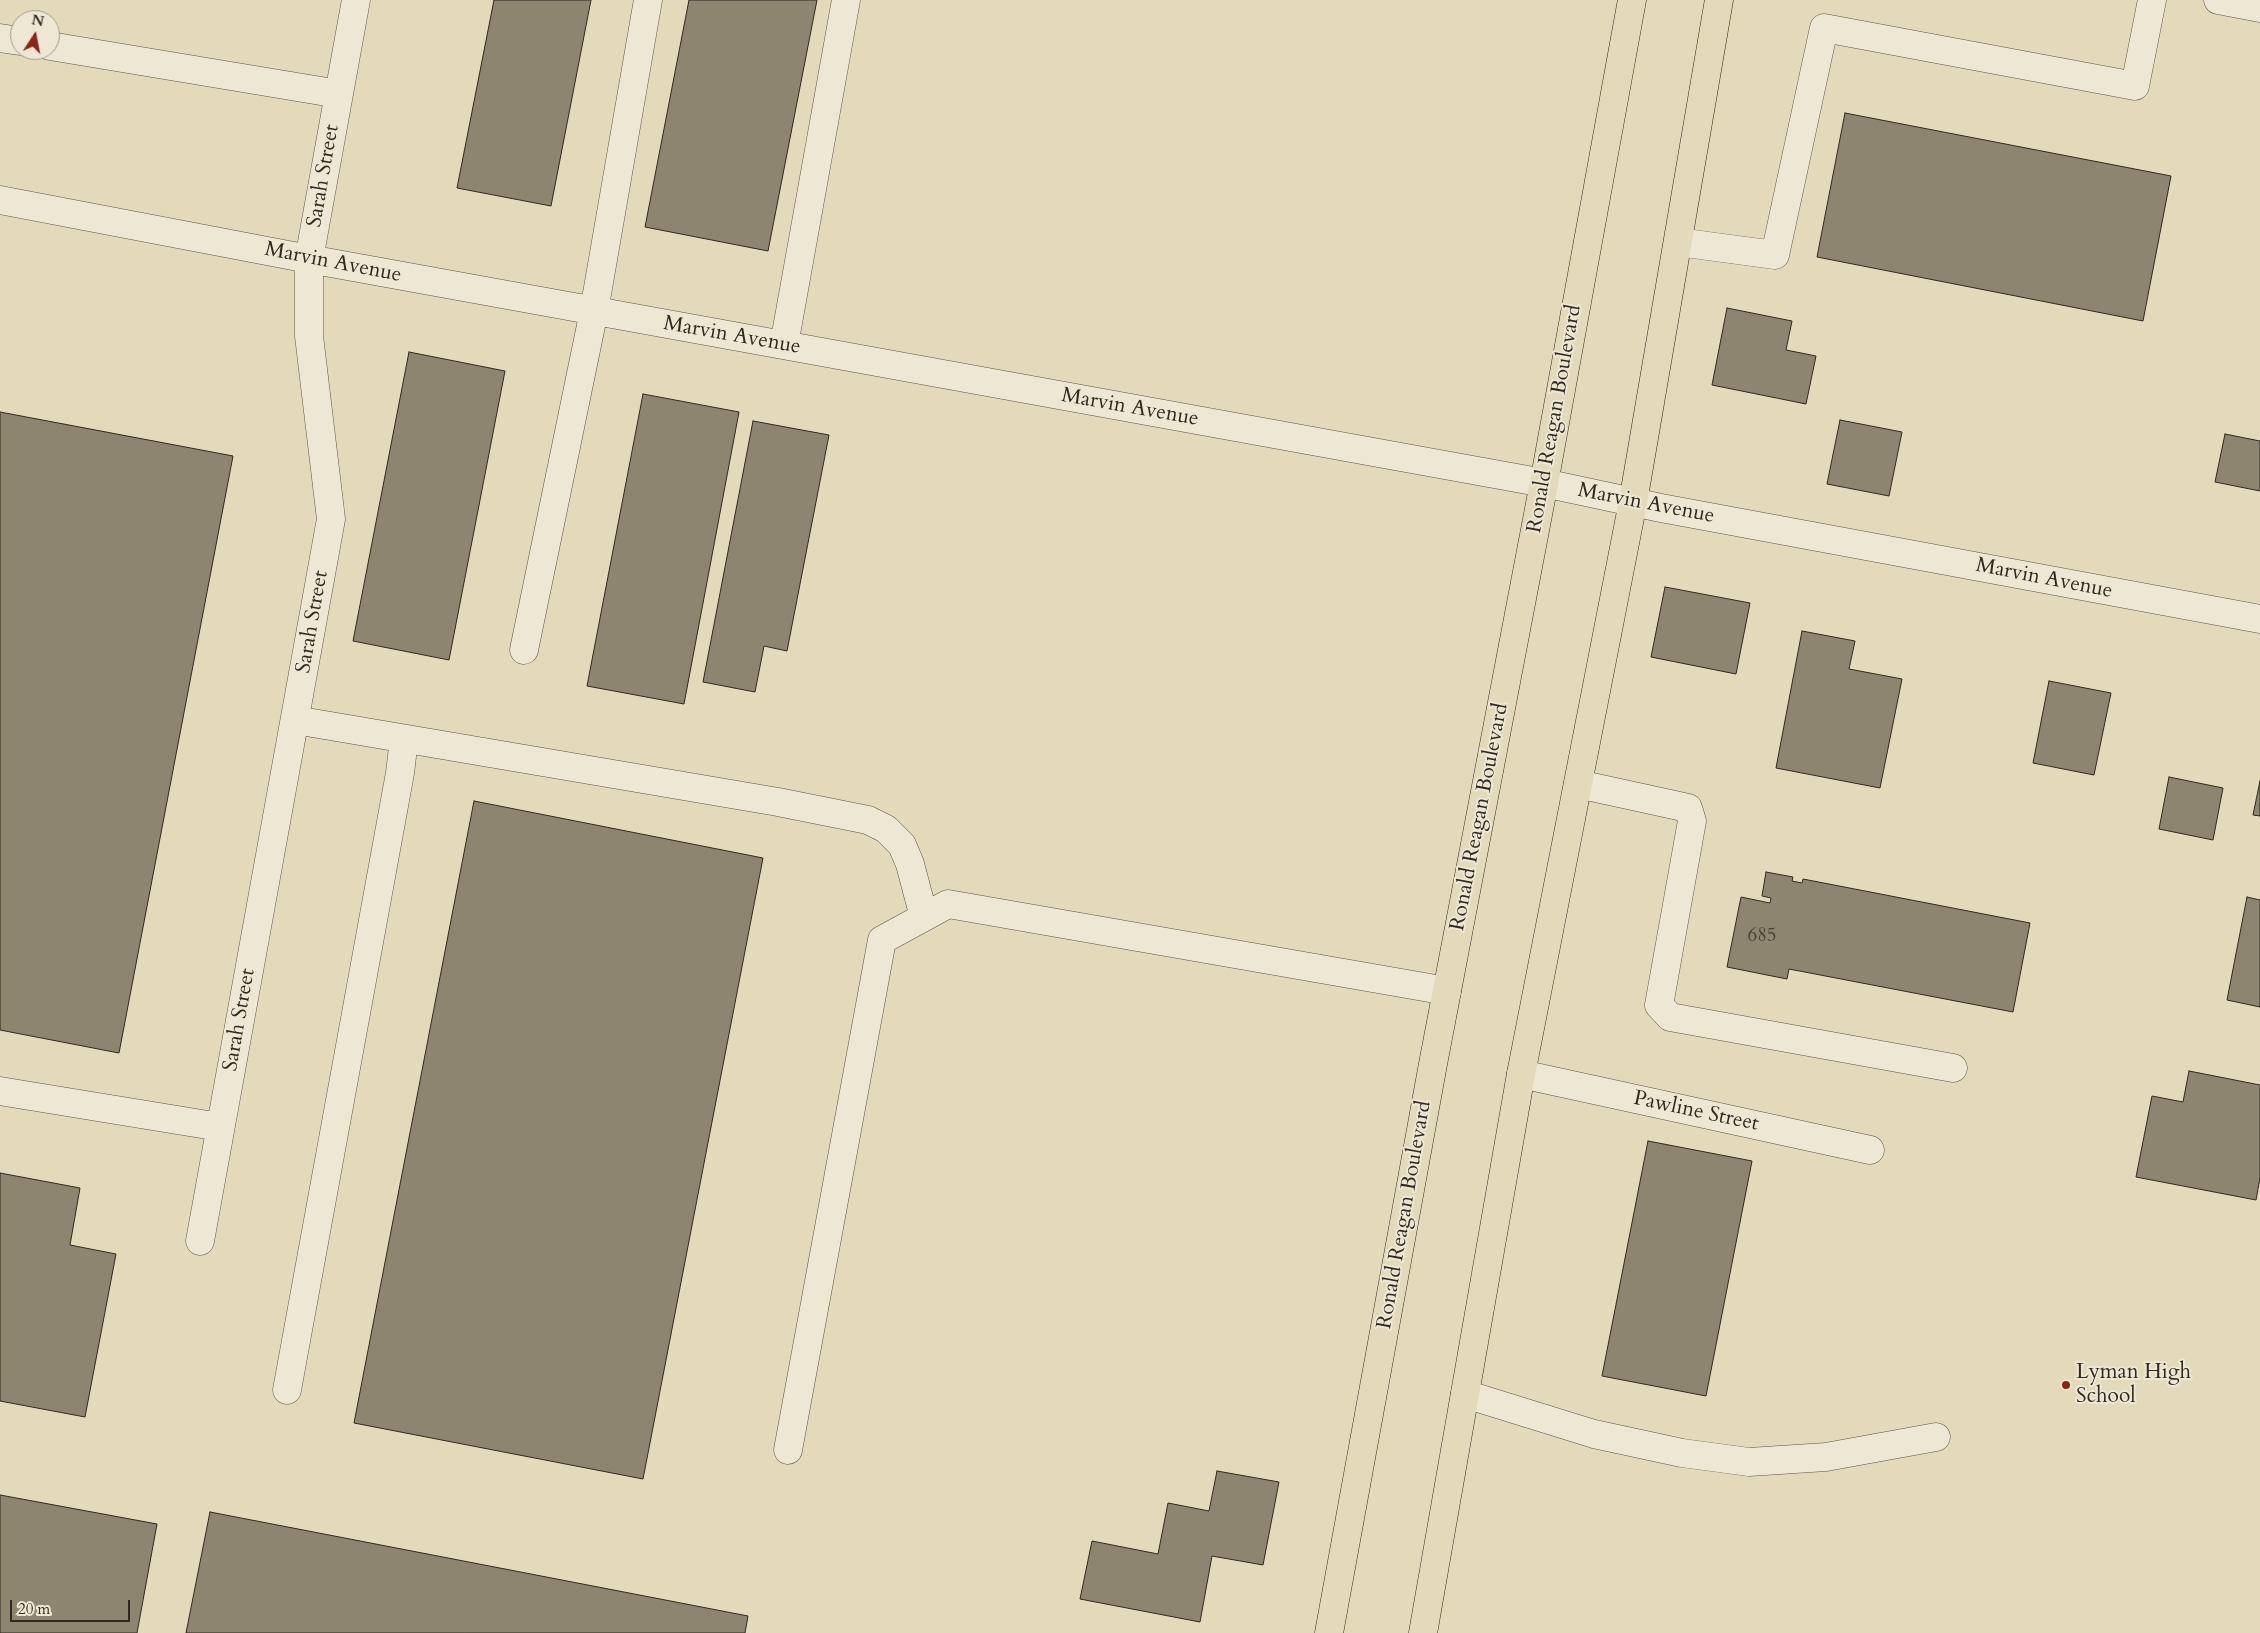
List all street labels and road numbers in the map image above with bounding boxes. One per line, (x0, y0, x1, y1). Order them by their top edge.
street label: Sarah Street (303, 123, 345, 229)
street label: Marvin Avenue (263, 237, 403, 289)
street label: Ronald Reagan Boulevard (1523, 303, 1587, 535)
street label: Marvin Avenue (662, 312, 802, 360)
street label: Marvin Avenue (1060, 384, 1200, 432)
street label: Marvin Avenue (1576, 478, 1716, 530)
street label: Marvin Avenue (1974, 553, 2114, 605)
street label: Sarah Street (292, 569, 334, 675)
street label: Ronald Reagan Boulevard (1446, 701, 1514, 933)
street label: Sarah Street (219, 967, 261, 1073)
street label: Pawline Street (1631, 1086, 1761, 1138)
street label: Ronald Reagan Boulevard (1373, 1099, 1437, 1331)

